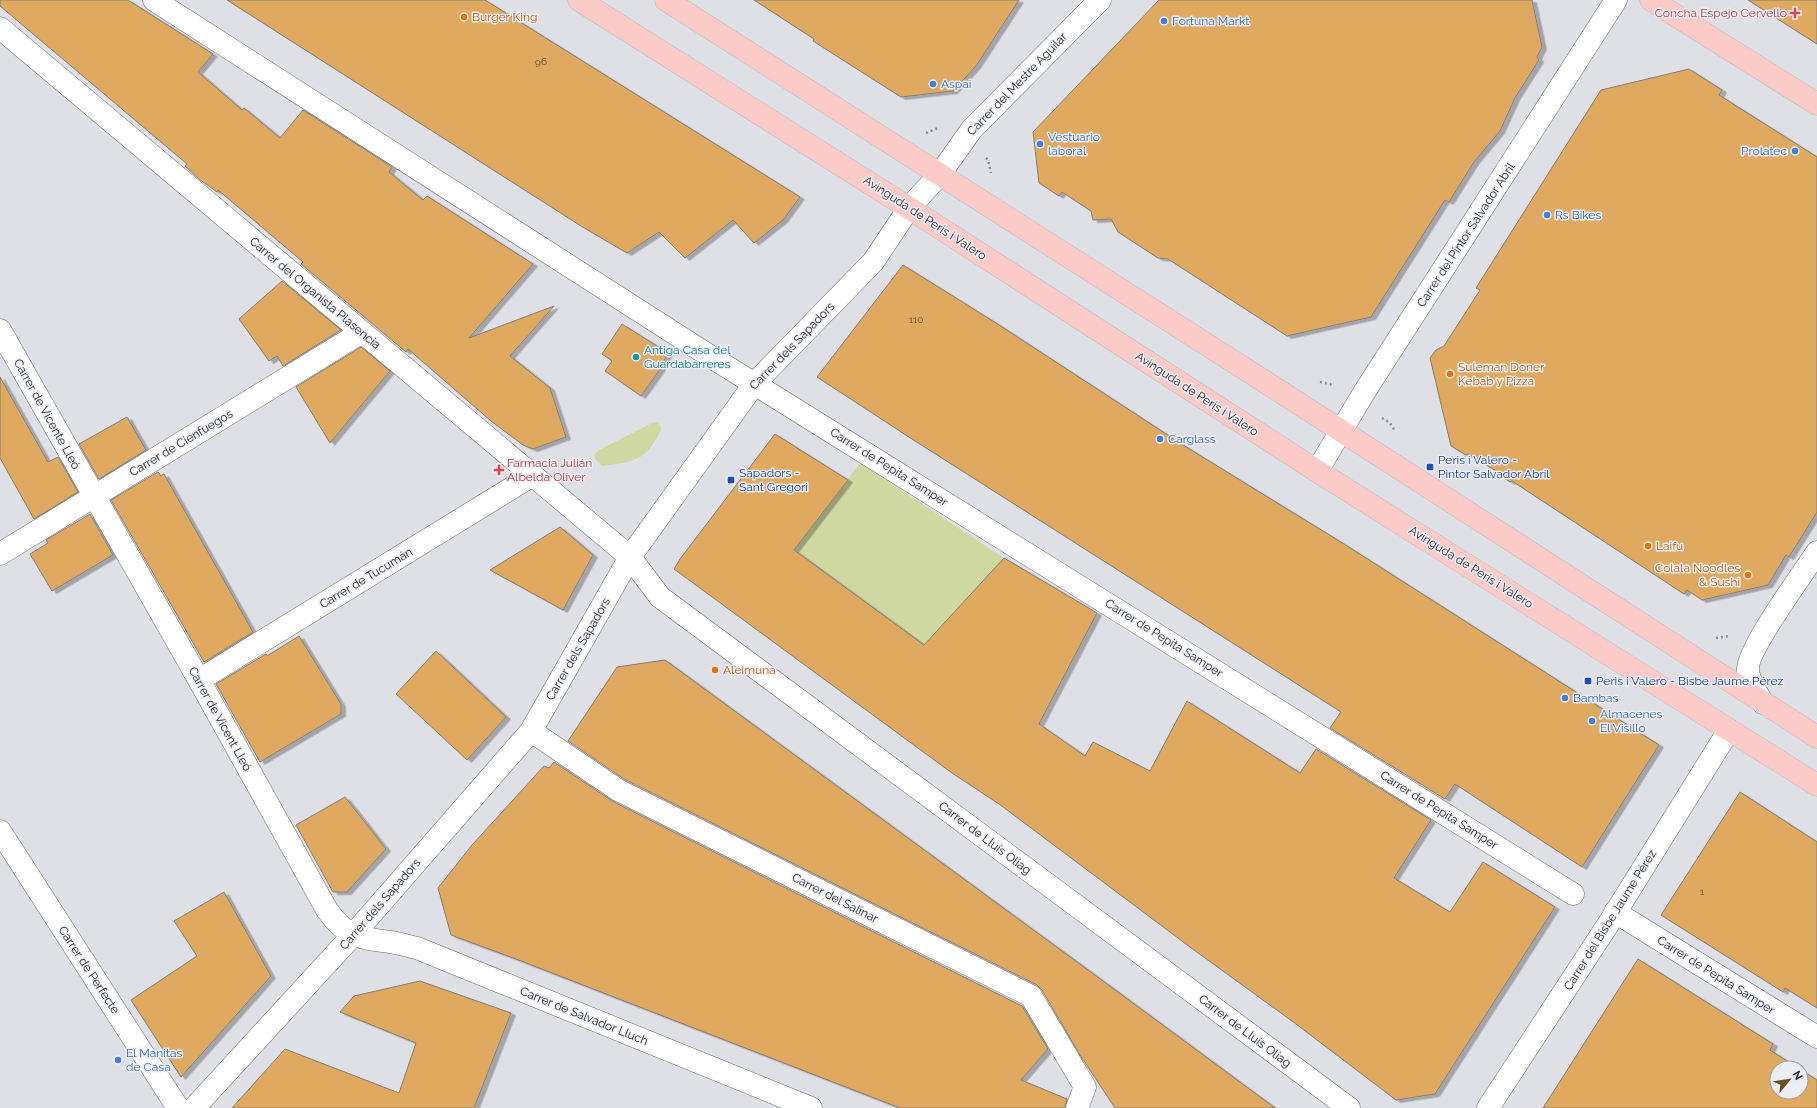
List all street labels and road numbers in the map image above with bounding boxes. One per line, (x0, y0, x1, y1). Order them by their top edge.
street label: Carrer del Mestre Aguilar (964, 29, 1070, 138)
street label: Carrer del Pintor Salvador Abril (1414, 160, 1518, 310)
street label: Avinguda de Peris i Valero (861, 173, 989, 263)
street label: Carrer del Organista Plasencia (247, 234, 383, 352)
street label: Carrer dels Sapadors (747, 299, 837, 393)
street label: Avinguda de Peris i Valero (1133, 349, 1261, 439)
street label: Carrer de Vicente Lleó (11, 356, 83, 472)
street label: Carrer de Cienfuegos (127, 407, 235, 479)
street label: Carrer de Pepita Samper (828, 425, 951, 509)
street label: Avinguda de Peris i Valero (1406, 523, 1536, 611)
street label: Carrer de Tucumán (317, 545, 415, 611)
street label: Carrer dels Sapadors (543, 595, 613, 703)
street label: Carrer de Pepita Samper (1103, 596, 1226, 680)
street label: Carrer de Vicent Lleó (186, 664, 254, 774)
street label: Carrer de Pepita Samper (1378, 768, 1501, 852)
street label: Carrer de Lluís Oliag (936, 799, 1034, 877)
street label: Carrer del Bisbe Jaume Pérez (1561, 847, 1659, 993)
street label: Carrer dels Sapadors (337, 855, 423, 952)
street label: Carrer del Salinar (790, 870, 881, 926)
street label: Carrer de Perfecte (55, 924, 123, 1016)
street label: Carrer de Pepita Samper (1655, 933, 1778, 1017)
street label: Carrer de Salvador Lluch (518, 984, 650, 1048)
street label: Carrer de Lluís Oliag (1196, 992, 1294, 1070)

